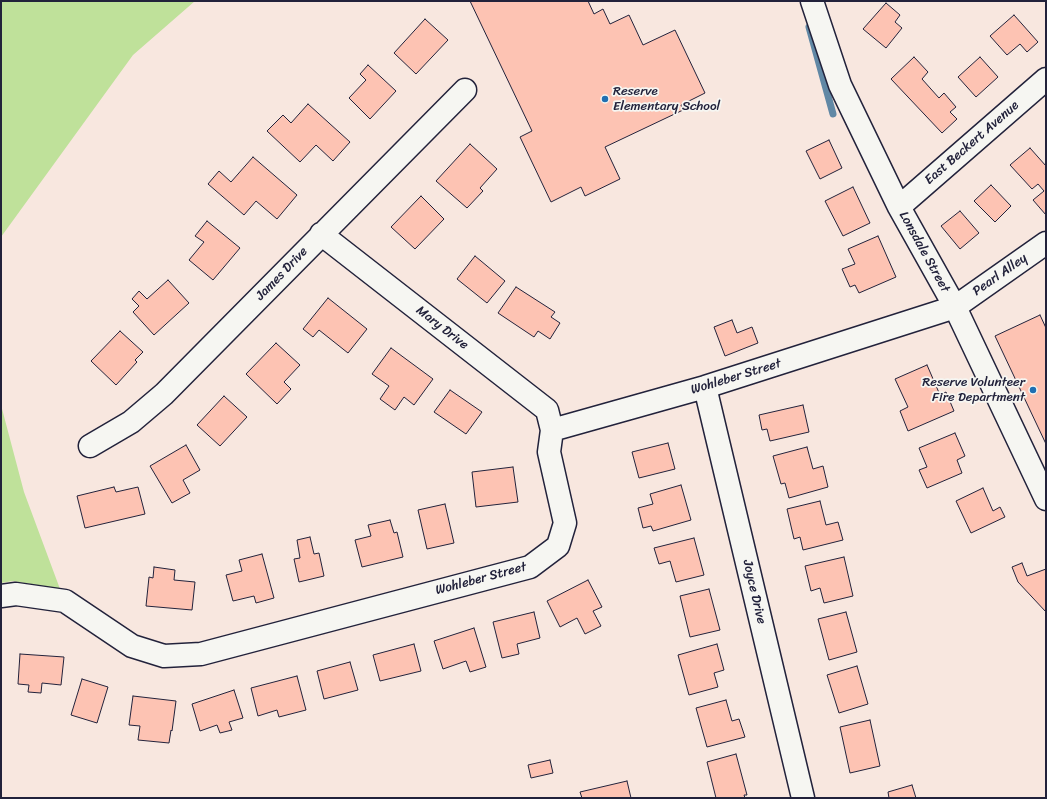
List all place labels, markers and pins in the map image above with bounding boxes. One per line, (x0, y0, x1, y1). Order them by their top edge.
place label: Reserve Elementary School (613, 84, 720, 115)
marker: Reserve Elementary School (600, 94, 610, 104)
place label: Reserve Volunteer Fire Department (922, 375, 1025, 406)
marker: Reserve Volunteer Fire Department (1028, 385, 1038, 395)

